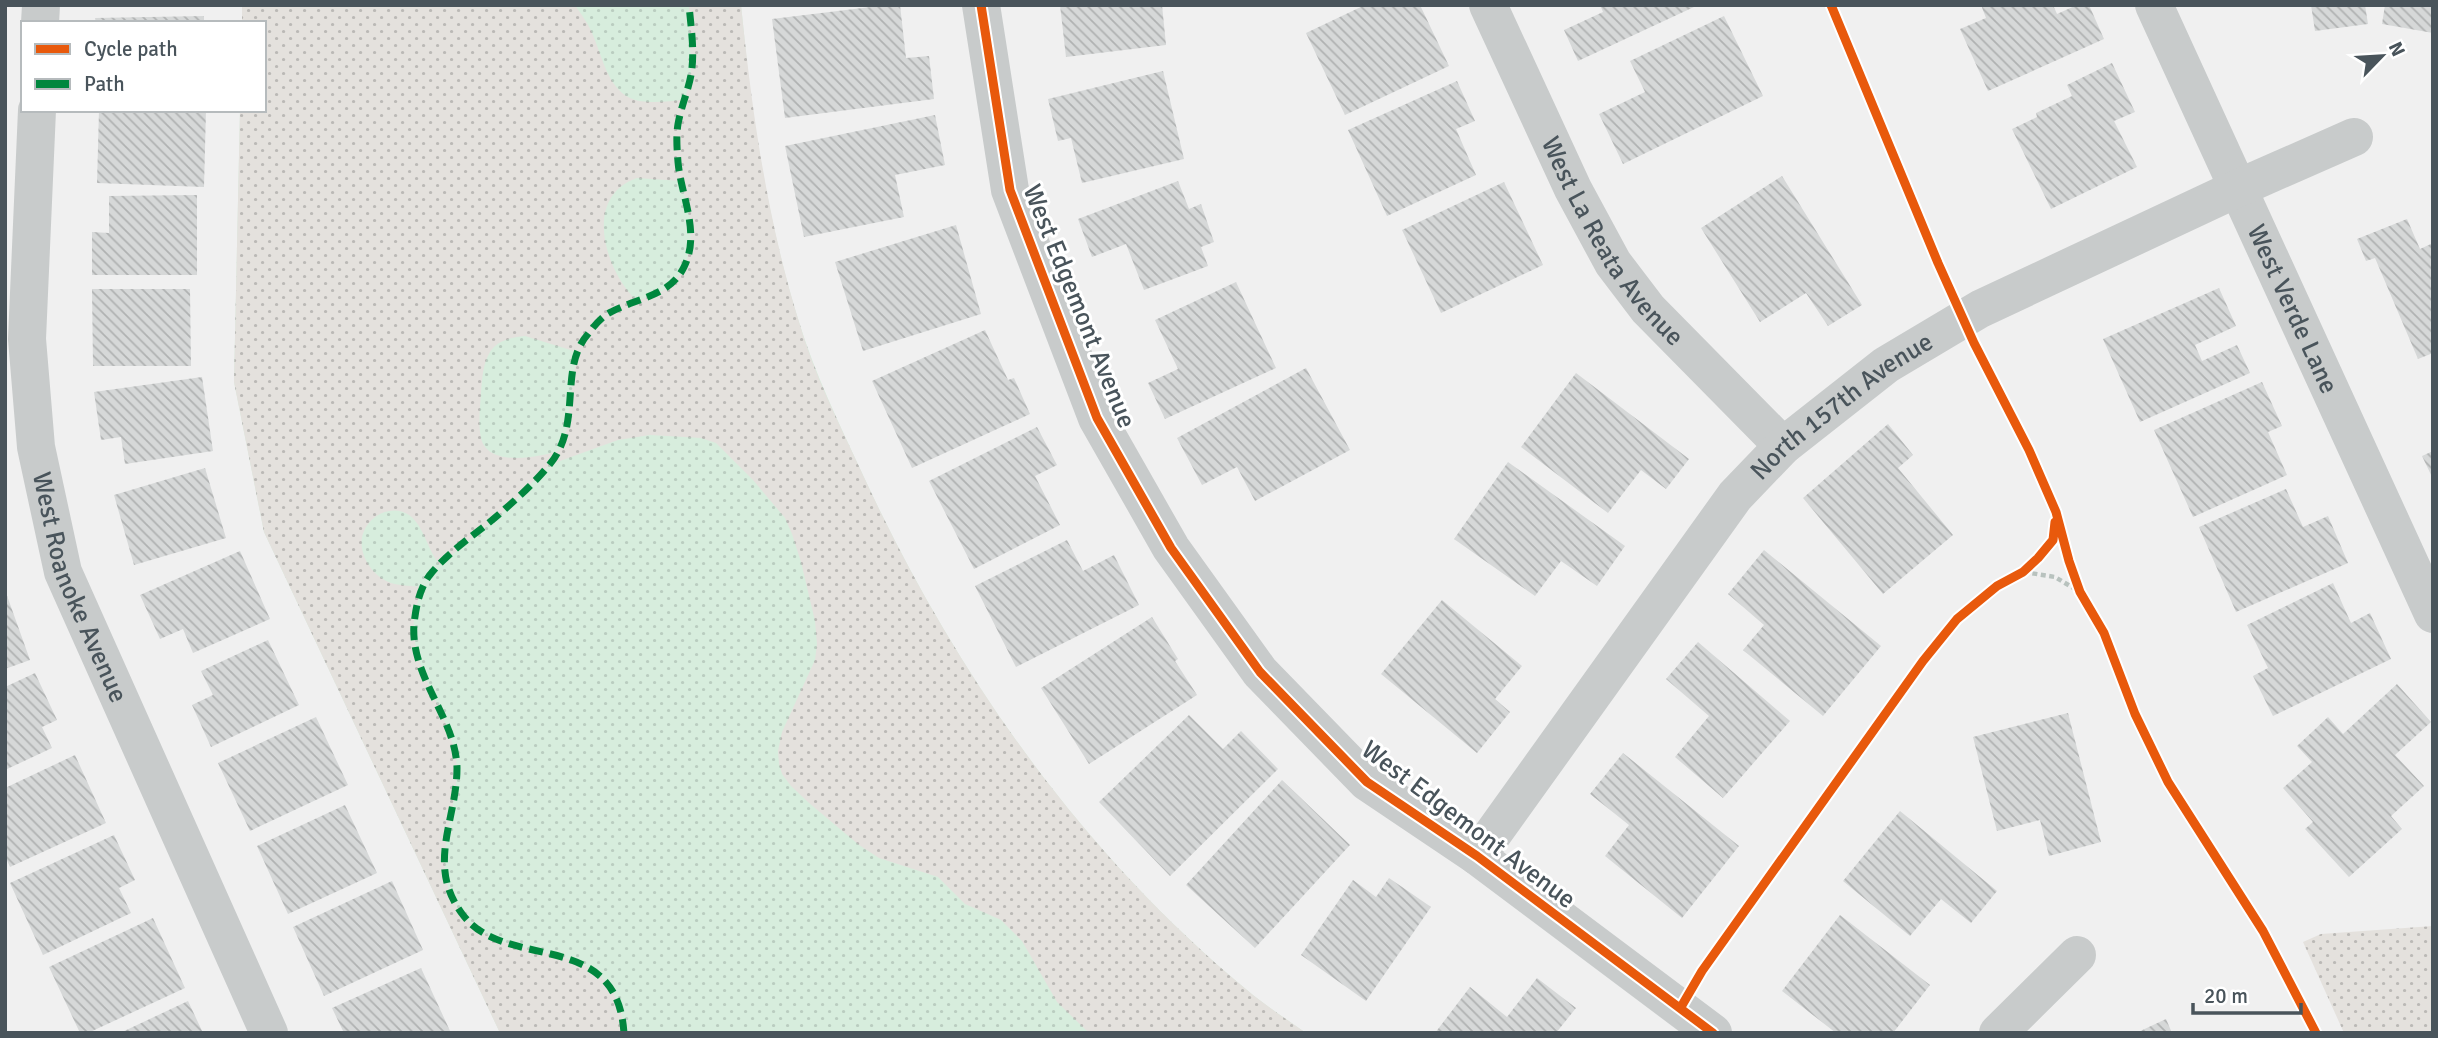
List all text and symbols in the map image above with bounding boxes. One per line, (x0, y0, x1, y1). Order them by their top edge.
legend (21, 21, 266, 112)
north arrow (2347, 21, 2417, 91)
text: Cycle path (84, 36, 178, 62)
text: N (2383, 38, 2410, 60)
text: Path (84, 71, 125, 97)
street label: West La Reata Avenue (1534, 132, 1690, 353)
street label: West Edgemont Avenue (1016, 180, 1143, 433)
street label: West Verde Lane (2240, 219, 2345, 399)
street label: North 157th Avenue (1744, 326, 1939, 487)
street label: West Roanoke Avenue (25, 469, 134, 708)
street label: West Edgemont Avenue (1355, 734, 1582, 916)
scale bar (2193, 972, 2302, 1016)
text: 20 m (2204, 983, 2248, 1009)

